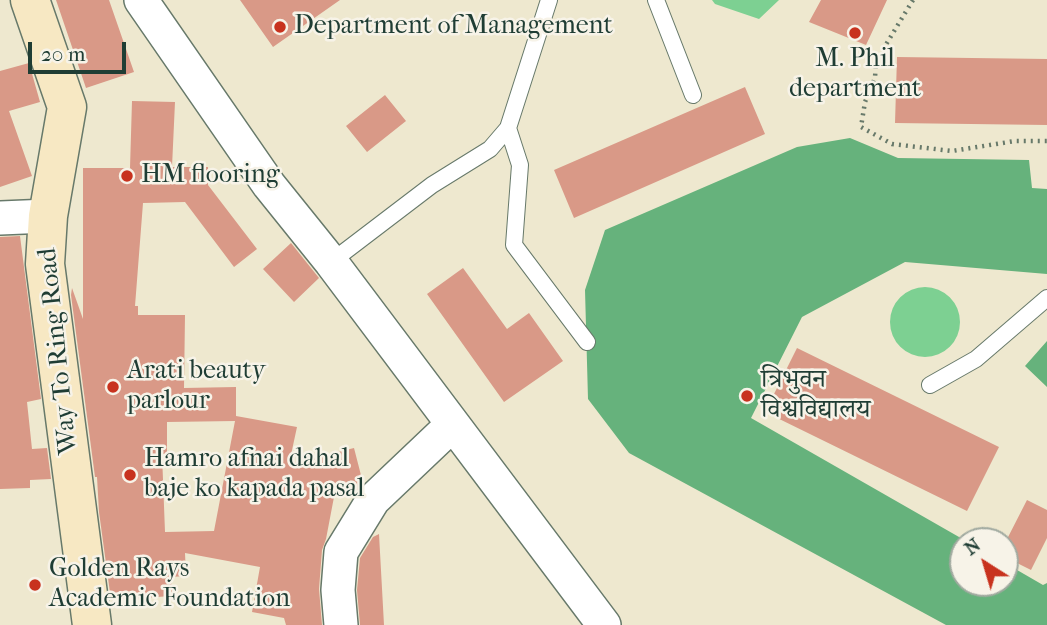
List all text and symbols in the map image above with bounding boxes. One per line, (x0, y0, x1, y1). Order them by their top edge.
place label: Department of Management (294, 11, 613, 43)
marker: Department of Management (272, 19, 288, 35)
marker: M. Phil department (847, 25, 863, 41)
scale bar (32, 28, 130, 72)
text: 20 m (41, 42, 85, 66)
place label: M. Phil department (789, 44, 921, 106)
place label: HM flooring (141, 160, 280, 192)
marker: HM flooring (119, 168, 135, 184)
street label: Way To Ring Road (33, 246, 85, 456)
place label: Arati beauty parlour (127, 356, 266, 418)
place label: त्रिभुवन विश्वविद्यालय (761, 365, 870, 426)
marker: Arati beauty parlour (105, 379, 121, 395)
marker: त्रिभुवन विश्वविद्यालय (739, 388, 755, 404)
place label: Hamro afnai dahal baje ko kapada pasal (144, 444, 365, 505)
marker: Hamro afnai dahal baje ko kapada pasal (122, 467, 138, 483)
north arrow (949, 527, 1019, 597)
text: N (960, 534, 985, 560)
place label: Golden Rays Academic Foundation (49, 554, 290, 616)
marker: Golden Rays Academic Foundation (27, 577, 43, 593)

